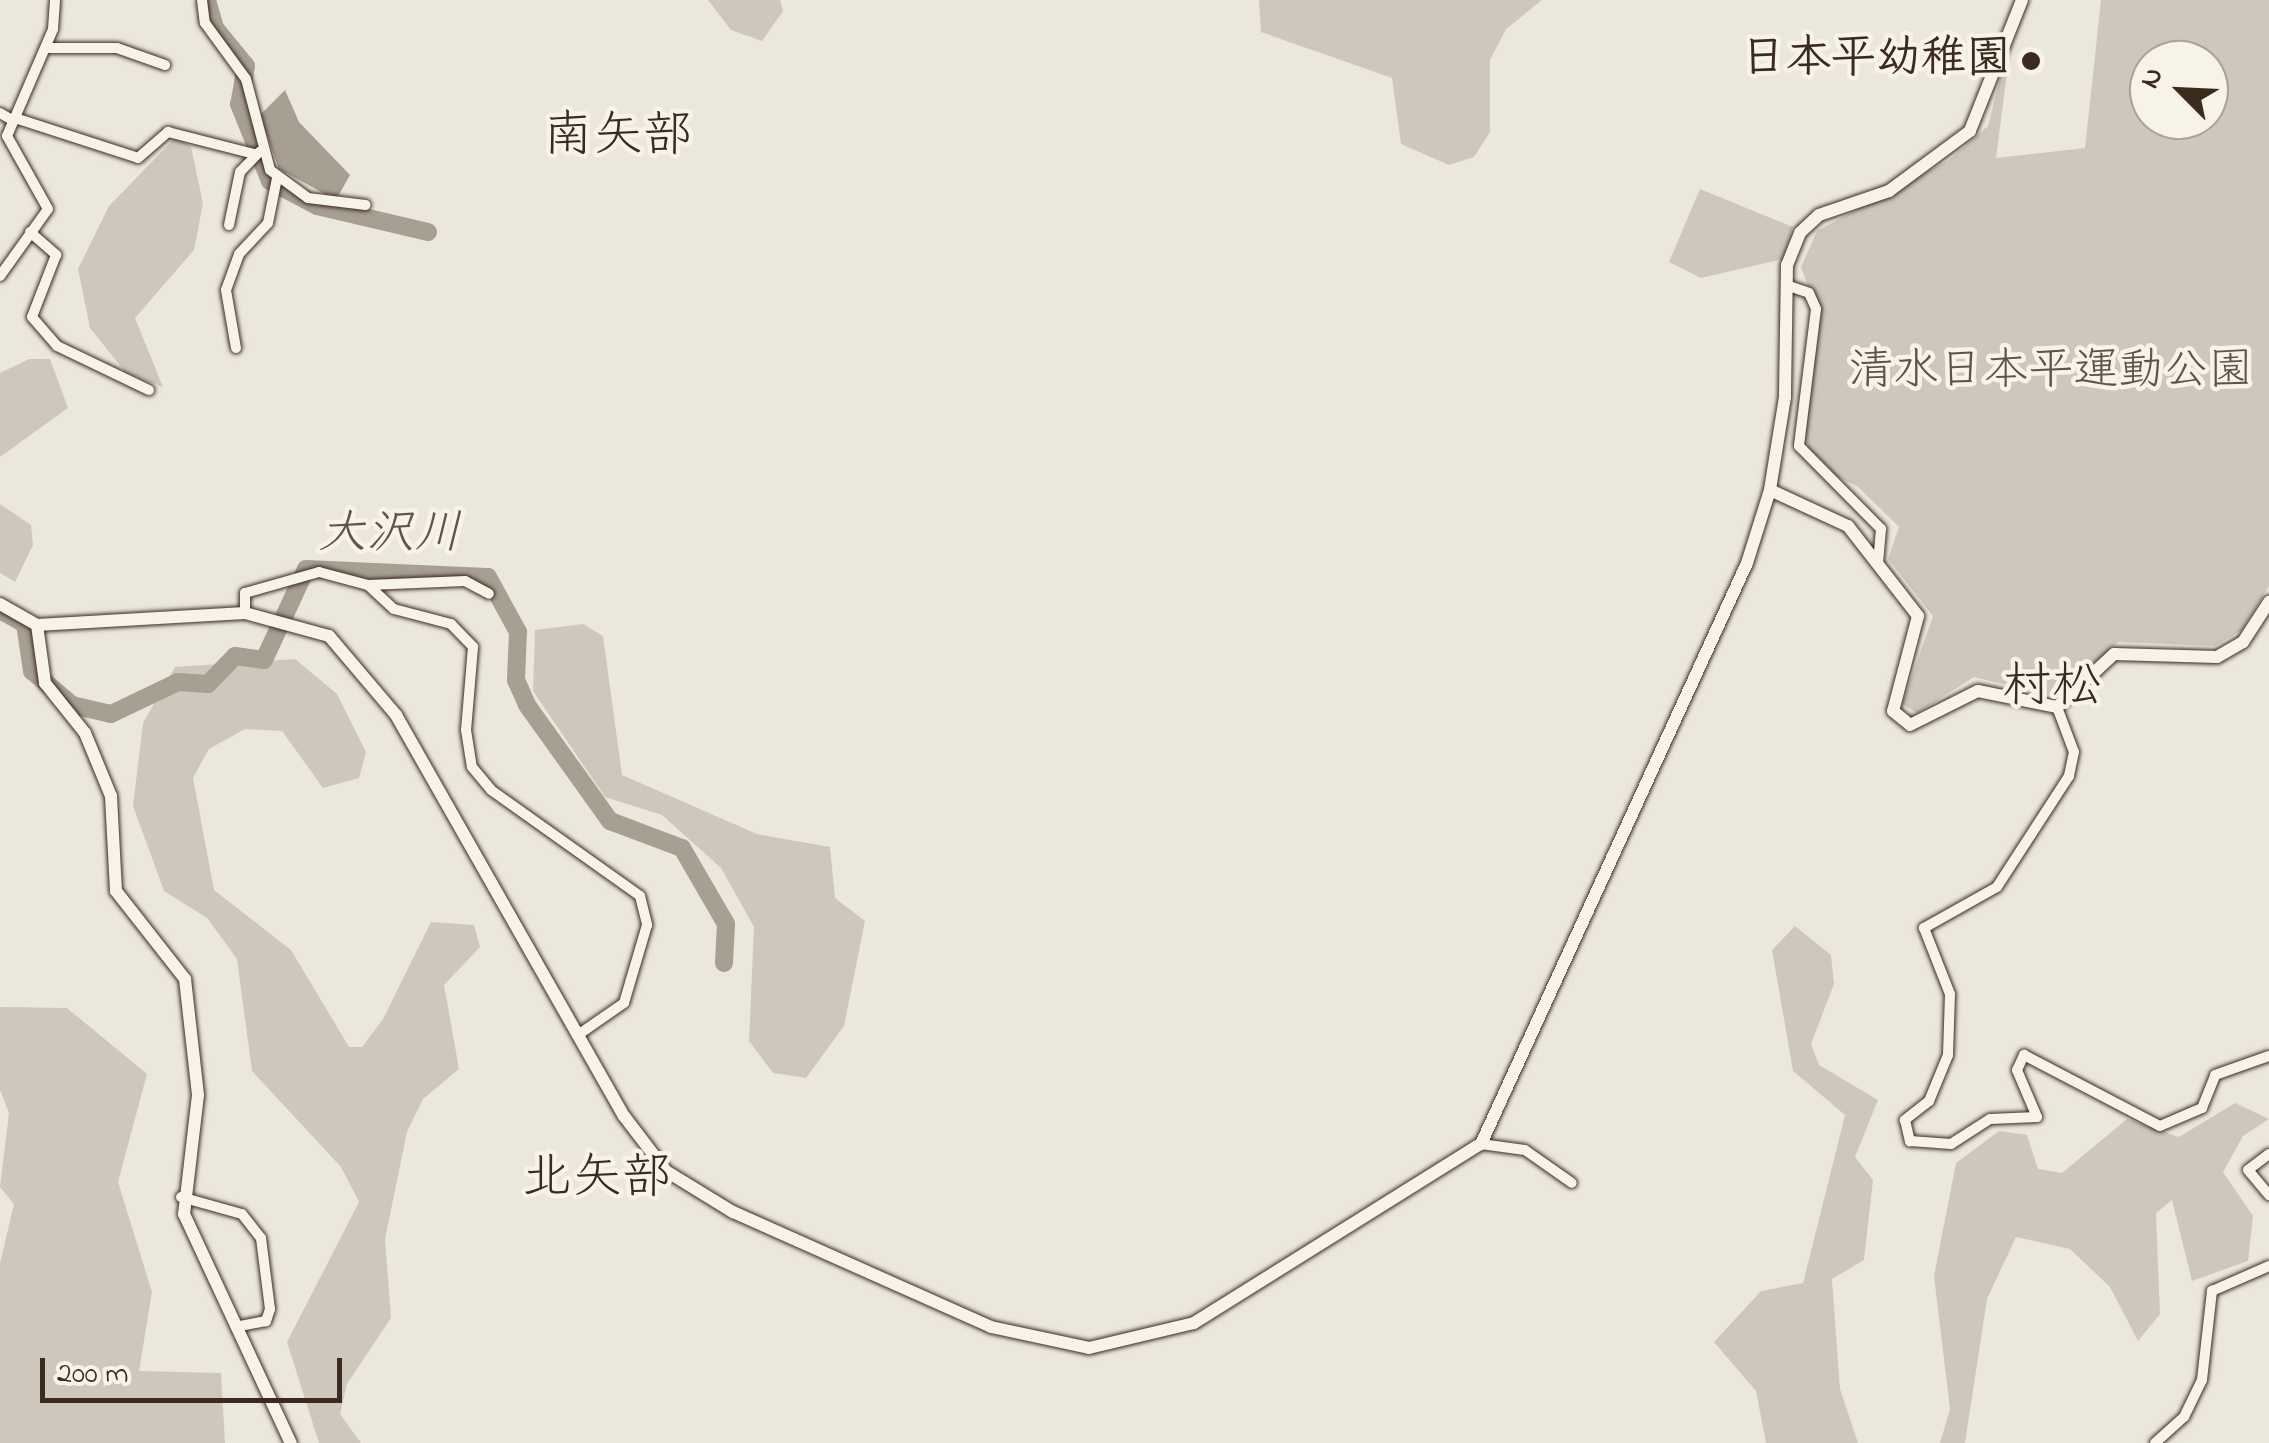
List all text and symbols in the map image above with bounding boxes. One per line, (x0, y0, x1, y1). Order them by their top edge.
place label: 日本平幼稚園 (1741, 34, 2011, 88)
north arrow (2129, 40, 2229, 140)
marker: 日本平幼稚園 (2020, 50, 2042, 72)
text: N (2130, 61, 2176, 95)
district label: 南矢部 (543, 108, 693, 168)
park label: 清水日本平運動公園 (1849, 346, 2253, 400)
water label: 大沢川 (318, 507, 462, 565)
district label: 村松 (2002, 658, 2102, 718)
district label: 北矢部 (522, 1150, 672, 1210)
scale bar (45, 1338, 348, 1400)
text: 200 m (57, 1353, 129, 1397)

